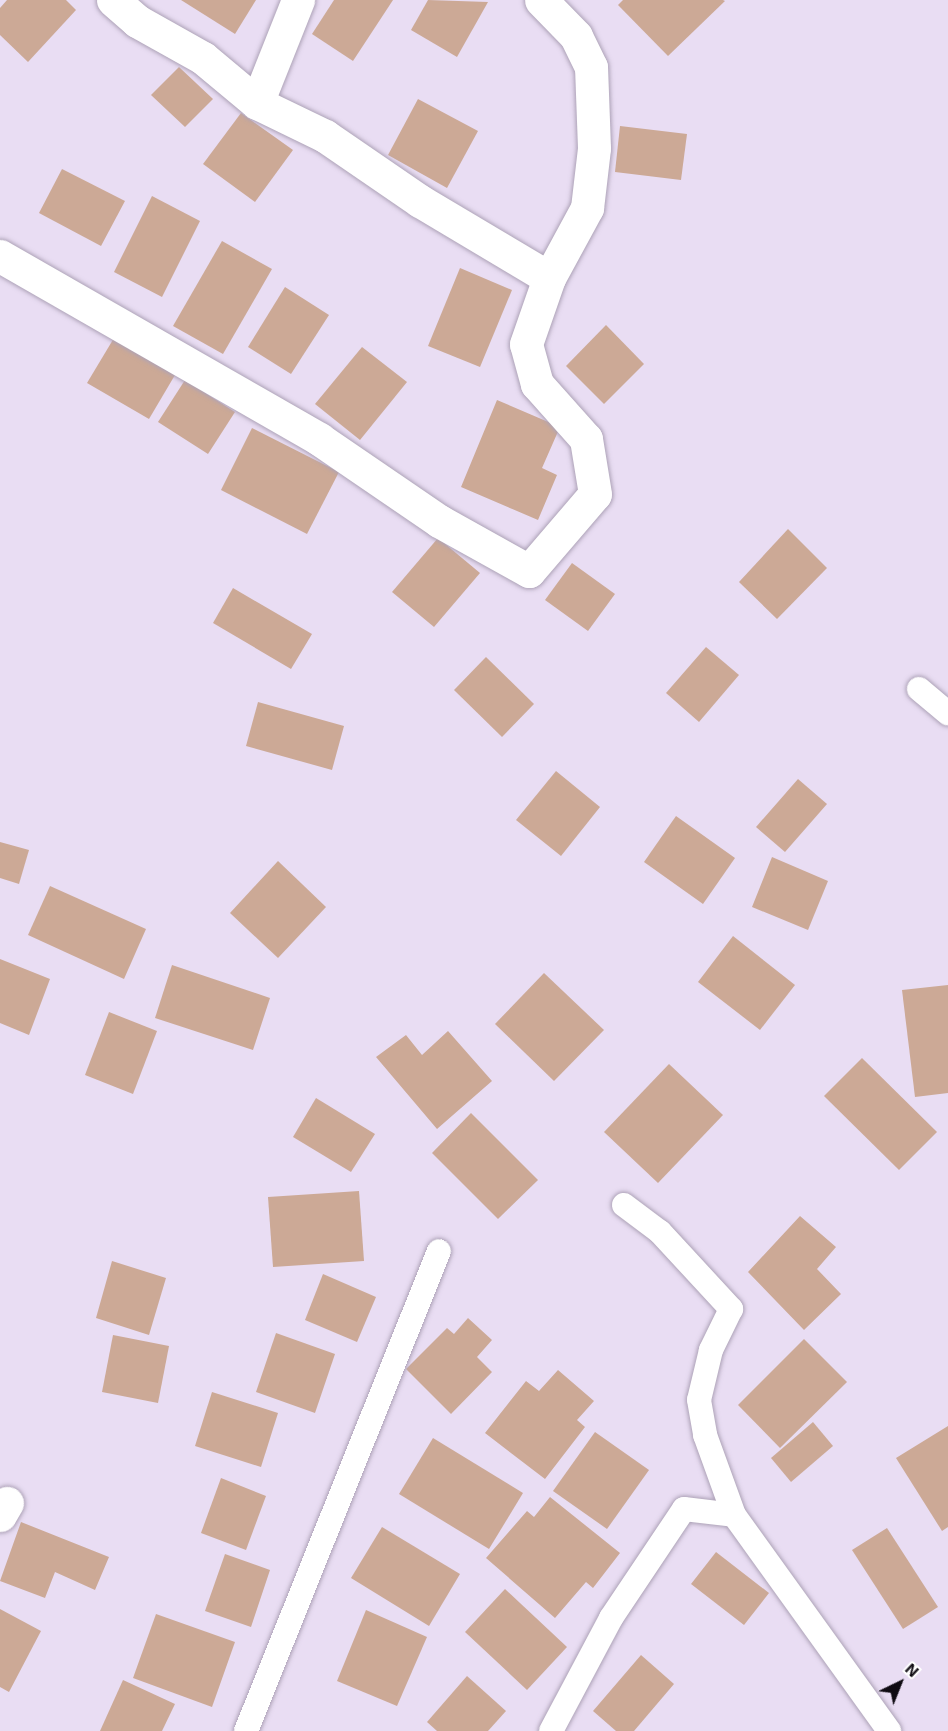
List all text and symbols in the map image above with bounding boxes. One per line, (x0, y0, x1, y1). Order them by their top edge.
north arrow (870, 1653, 930, 1713)
text: N (902, 1659, 923, 1680)

